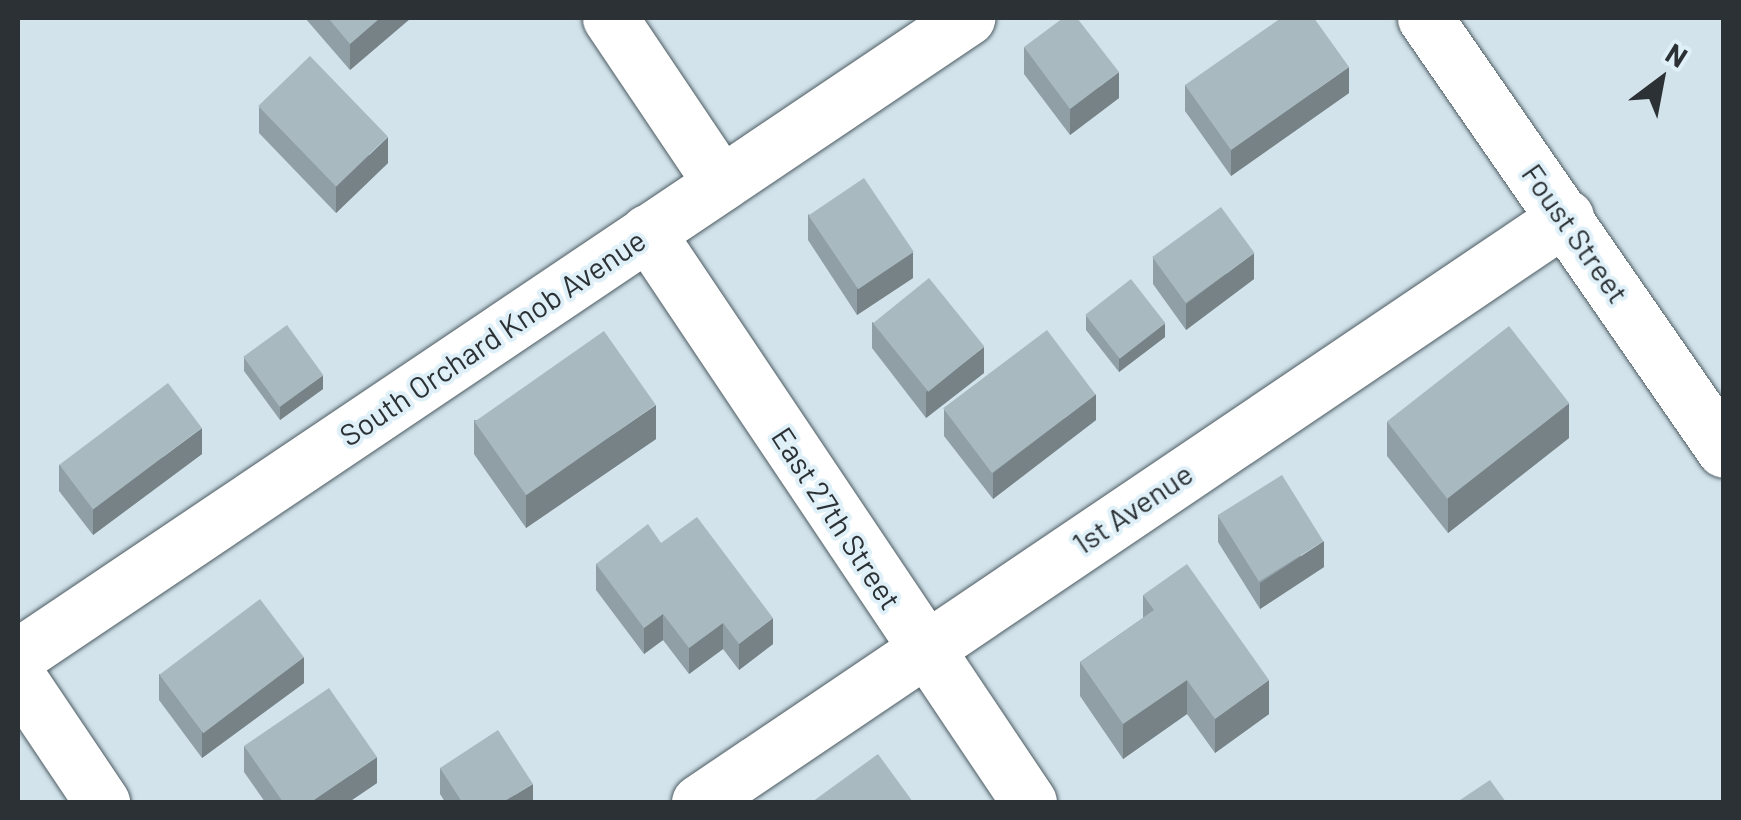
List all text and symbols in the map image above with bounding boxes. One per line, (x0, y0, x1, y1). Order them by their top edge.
north arrow (1611, 30, 1711, 130)
text: N (1660, 35, 1694, 74)
street label: Foust Street (1515, 157, 1637, 309)
street label: South Orchard Knob Avenue (332, 221, 652, 453)
street label: East 27th Street (765, 420, 909, 616)
street label: 1st Avenue (1065, 455, 1199, 561)

